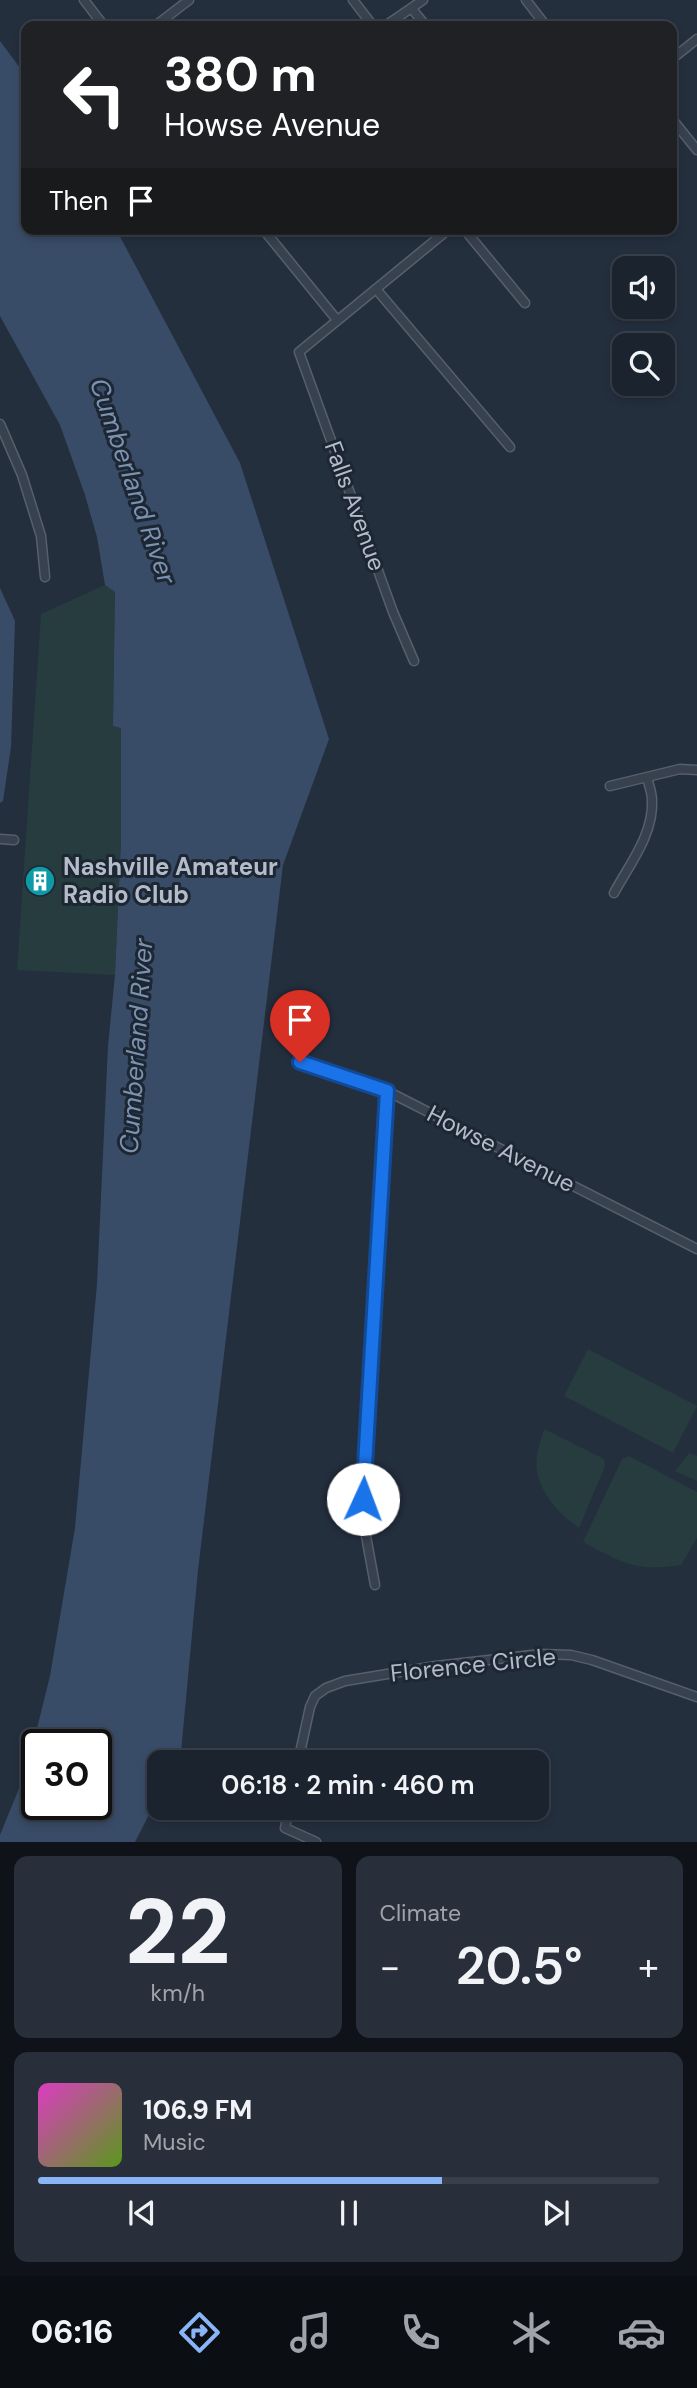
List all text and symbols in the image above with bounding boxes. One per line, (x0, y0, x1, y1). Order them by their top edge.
text: 380 m (164, 42, 317, 106)
icon: left (49, 49, 140, 140)
text: Howse Avenue (164, 104, 380, 146)
icon: arrive (122, 182, 160, 220)
text: Then (49, 184, 108, 218)
map controls (612, 256, 675, 396)
button: sound (612, 256, 675, 319)
button: search (612, 333, 675, 396)
water label: Cumberland River (82, 374, 185, 590)
street label: Falls Avenue (318, 437, 393, 575)
place label: Nashville Amateur Radio Club (63, 851, 278, 910)
building icon: Nashville Amateur Radio Club (23, 864, 57, 898)
water label: Cumberland River (112, 936, 161, 1155)
pin (270, 990, 330, 1062)
icon: arrive (281, 1001, 319, 1039)
street label: Howse Avenue (422, 1098, 580, 1199)
position arrow (326, 1462, 400, 1536)
street label: Florence Circle (389, 1640, 557, 1689)
speed limit sign: 30 (21, 1729, 112, 1820)
text: 06:18 · 2 min · 460 m (221, 1768, 475, 1802)
text: 22 (125, 1873, 230, 1991)
text: Climate (380, 1898, 461, 1928)
text: 20.5° (456, 1932, 583, 2000)
text: − (380, 1942, 400, 1992)
text: + (638, 1942, 659, 1992)
text: km/h (151, 1978, 205, 2008)
text: 106.9 FM (143, 2093, 252, 2127)
text: Music (143, 2127, 206, 2157)
icon: previous (123, 2194, 161, 2232)
icon: pause (330, 2194, 368, 2232)
icon: next (537, 2194, 575, 2232)
icon: directions (175, 2308, 224, 2357)
icon: music (286, 2308, 335, 2357)
icon: phone (396, 2308, 445, 2357)
icon: climate (507, 2308, 556, 2357)
icon: car (617, 2308, 666, 2357)
text: 06:16 (31, 2311, 114, 2353)

